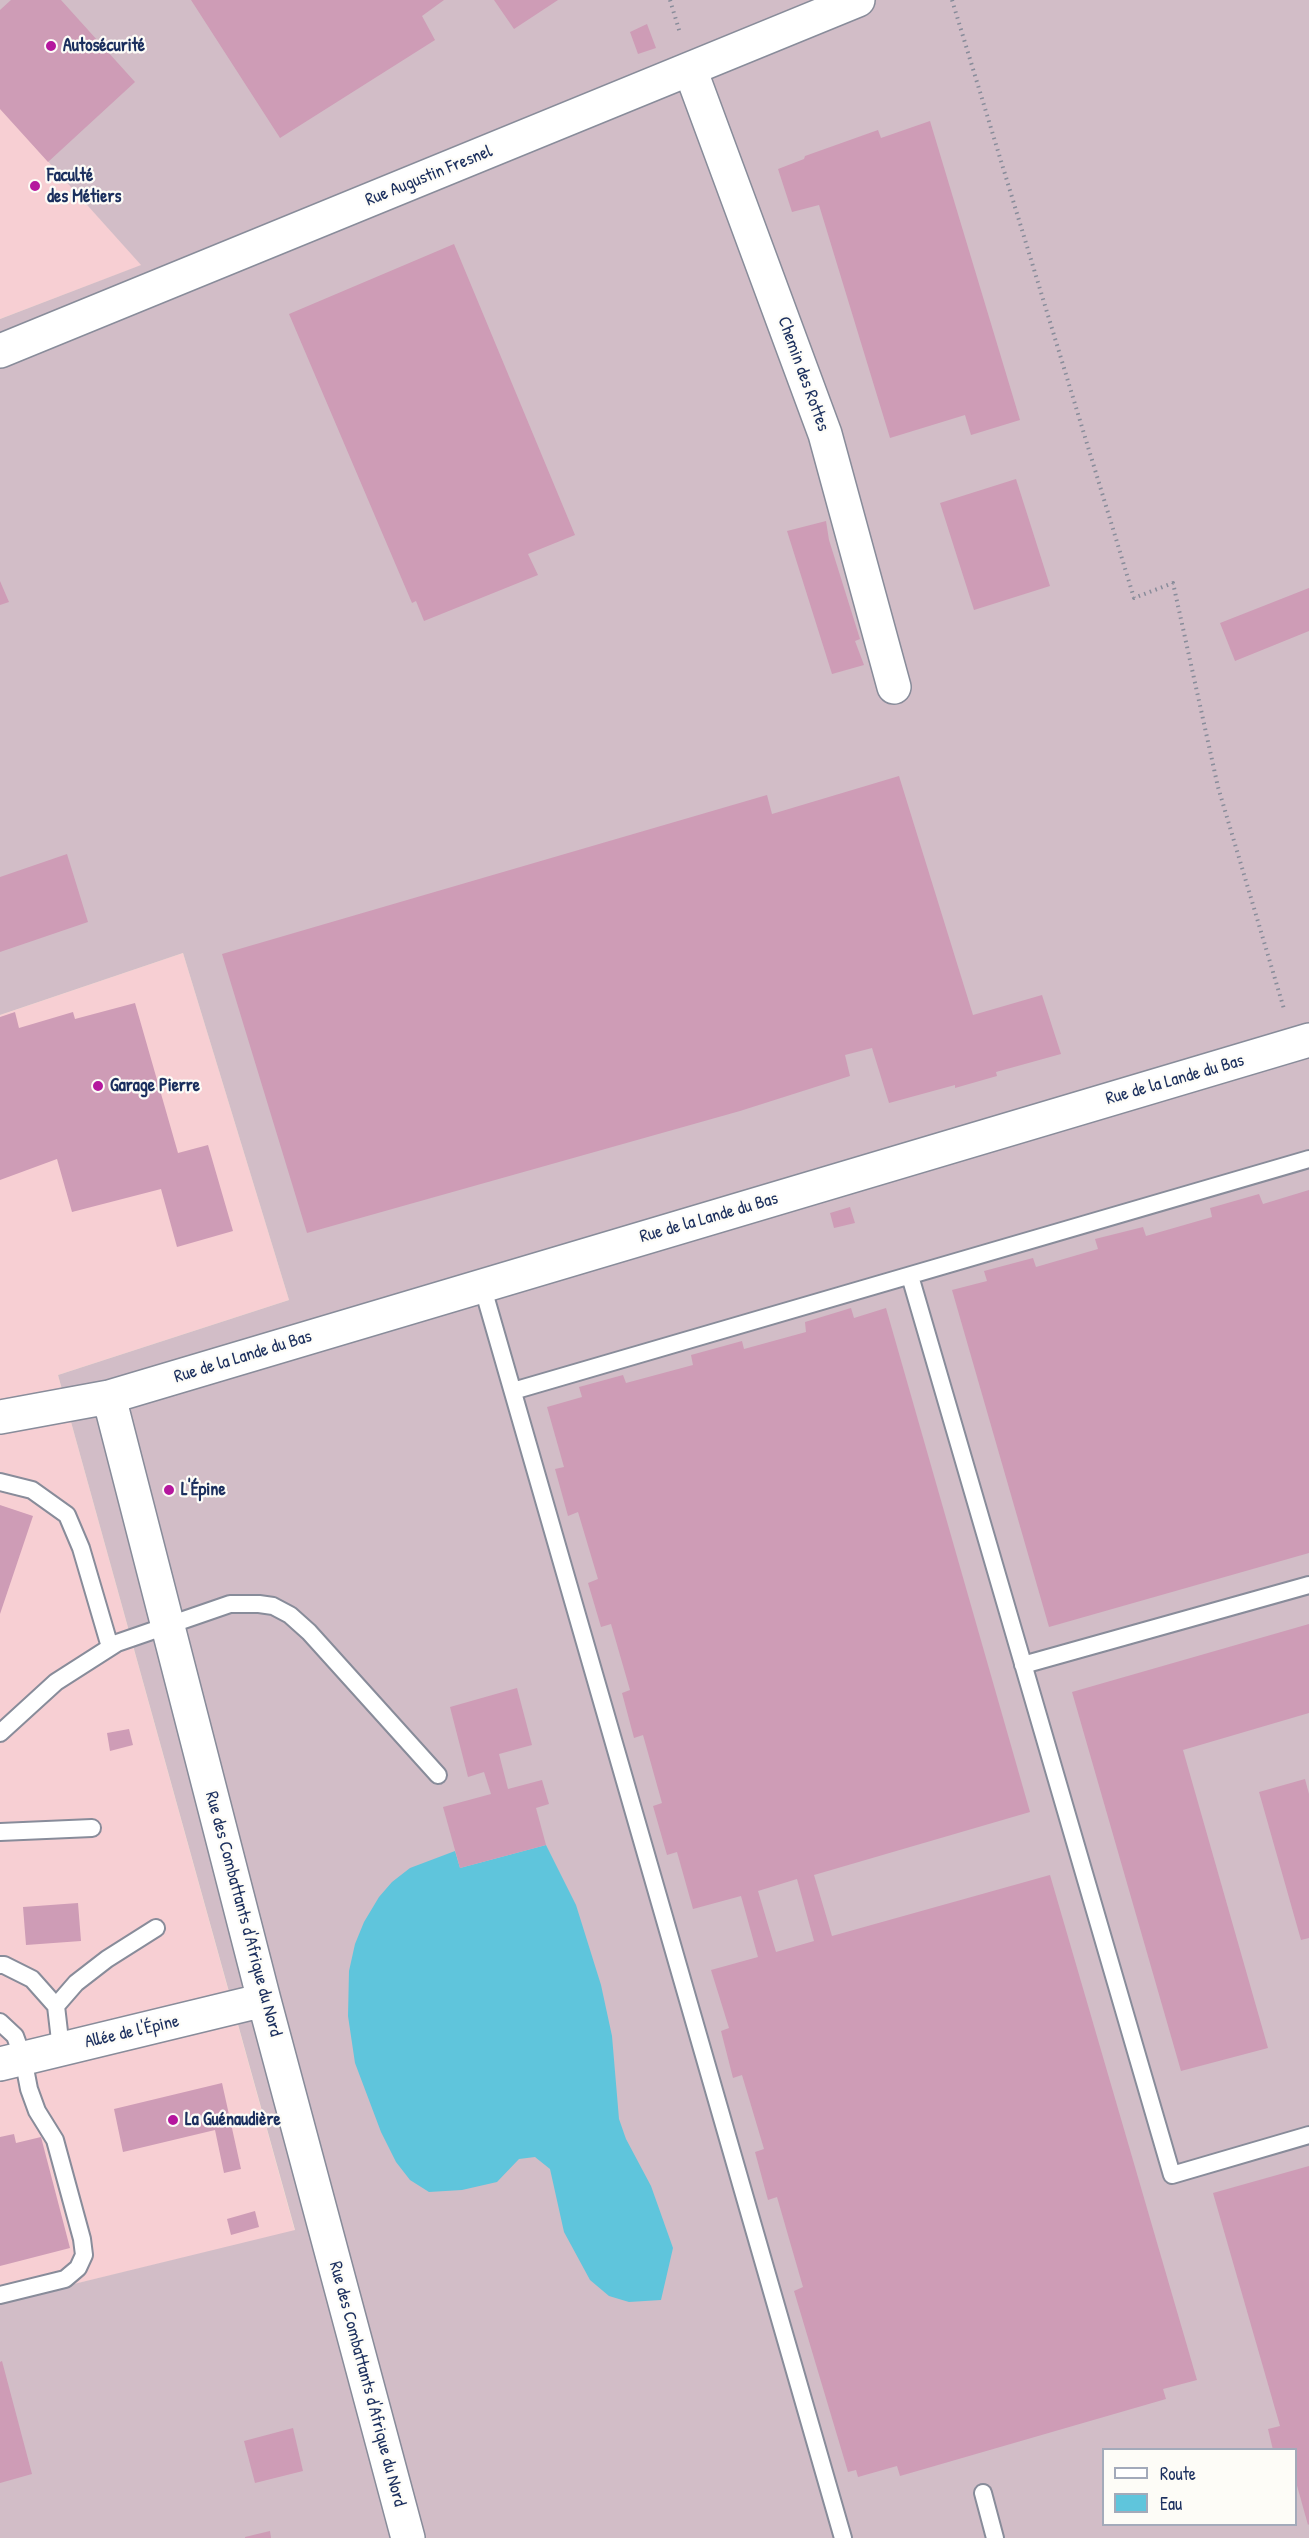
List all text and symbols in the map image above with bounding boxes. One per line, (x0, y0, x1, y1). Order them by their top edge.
place label: Autosécurité (63, 35, 145, 57)
marker: Autosécurité (44, 39, 58, 53)
street label: Rue Augustin Fresnel (362, 141, 496, 211)
place label: Faculté des Métiers (47, 165, 121, 207)
marker: Faculté des Métiers (28, 179, 42, 193)
street label: Chemin des Rottes (772, 314, 834, 434)
street label: Rue de la Lande du Bas (1103, 1050, 1247, 1110)
place label: Garage Pierre (110, 1075, 200, 1097)
marker: Garage Pierre (91, 1079, 105, 1093)
street label: Rue de la Lande du Bas (637, 1188, 781, 1248)
street label: Rue de la Lande du Bas (172, 1326, 314, 1388)
place label: L'Épine (181, 1479, 226, 1501)
marker: L'Épine (162, 1483, 176, 1497)
street label: Rue des Combattants d'Afrique du Nord (200, 1789, 286, 2039)
street label: Allée de l'Épine (83, 2011, 181, 2053)
place label: La Guénaudière (185, 2109, 281, 2131)
marker: La Guénaudière (166, 2113, 180, 2127)
street label: Rue des Combattants d'Afrique du Nord (324, 2259, 410, 2509)
legend (1102, 2448, 1297, 2526)
text: Route (1160, 2461, 1196, 2486)
text: Eau (1160, 2491, 1182, 2516)

